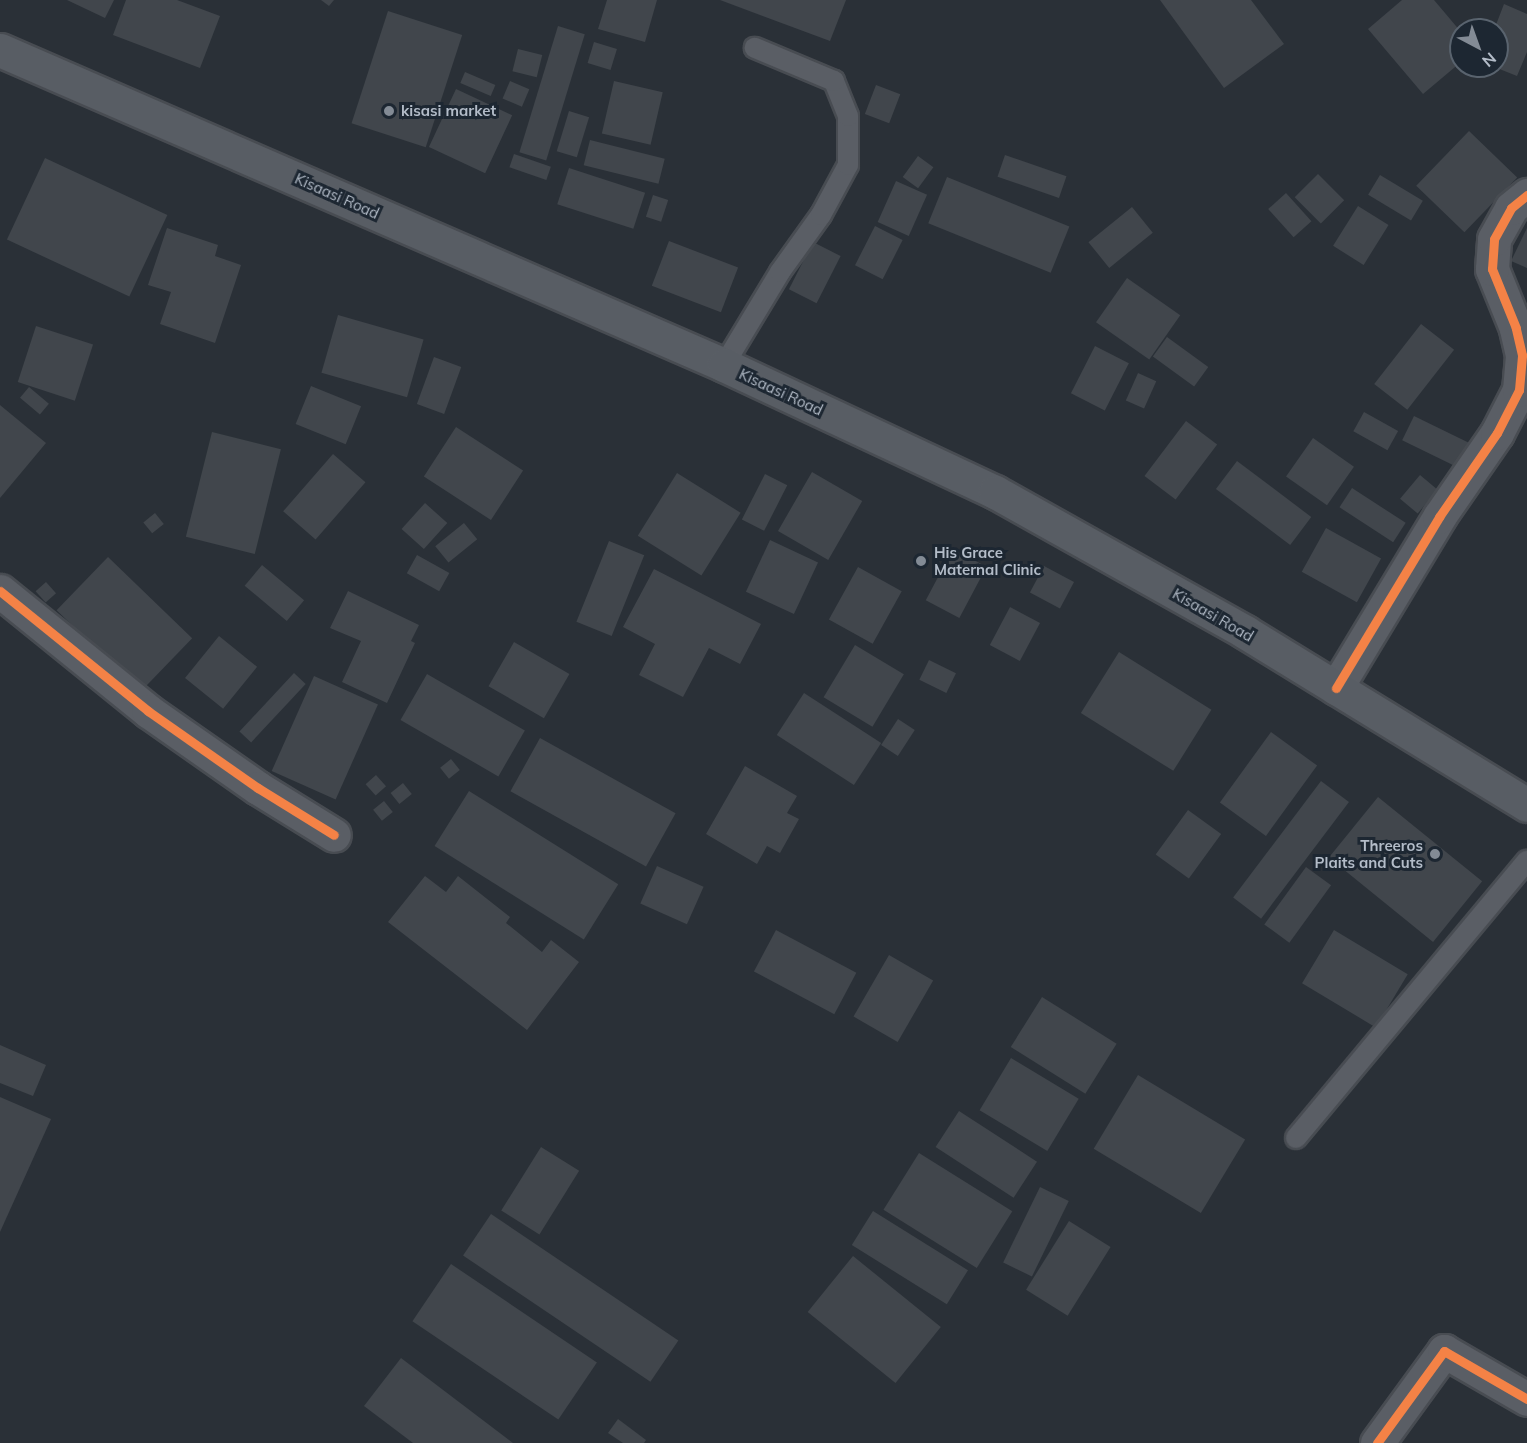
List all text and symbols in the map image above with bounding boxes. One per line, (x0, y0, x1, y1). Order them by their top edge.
north arrow (1449, 18, 1509, 78)
text: N (1478, 49, 1501, 72)
place label: kisasi market (401, 102, 496, 120)
marker: kisasi market (382, 104, 396, 118)
street label: Kisaasi Road (292, 169, 382, 223)
street label: Kisaasi Road (736, 365, 826, 419)
place label: His Grace Maternal Clinic (934, 543, 1041, 578)
marker: His Grace Maternal Clinic (912, 552, 930, 570)
street label: Kisaasi Road (1169, 585, 1257, 645)
place label: Threeros Plaits and Cuts (1315, 836, 1423, 871)
marker: Threeros Plaits and Cuts (1428, 847, 1442, 861)

